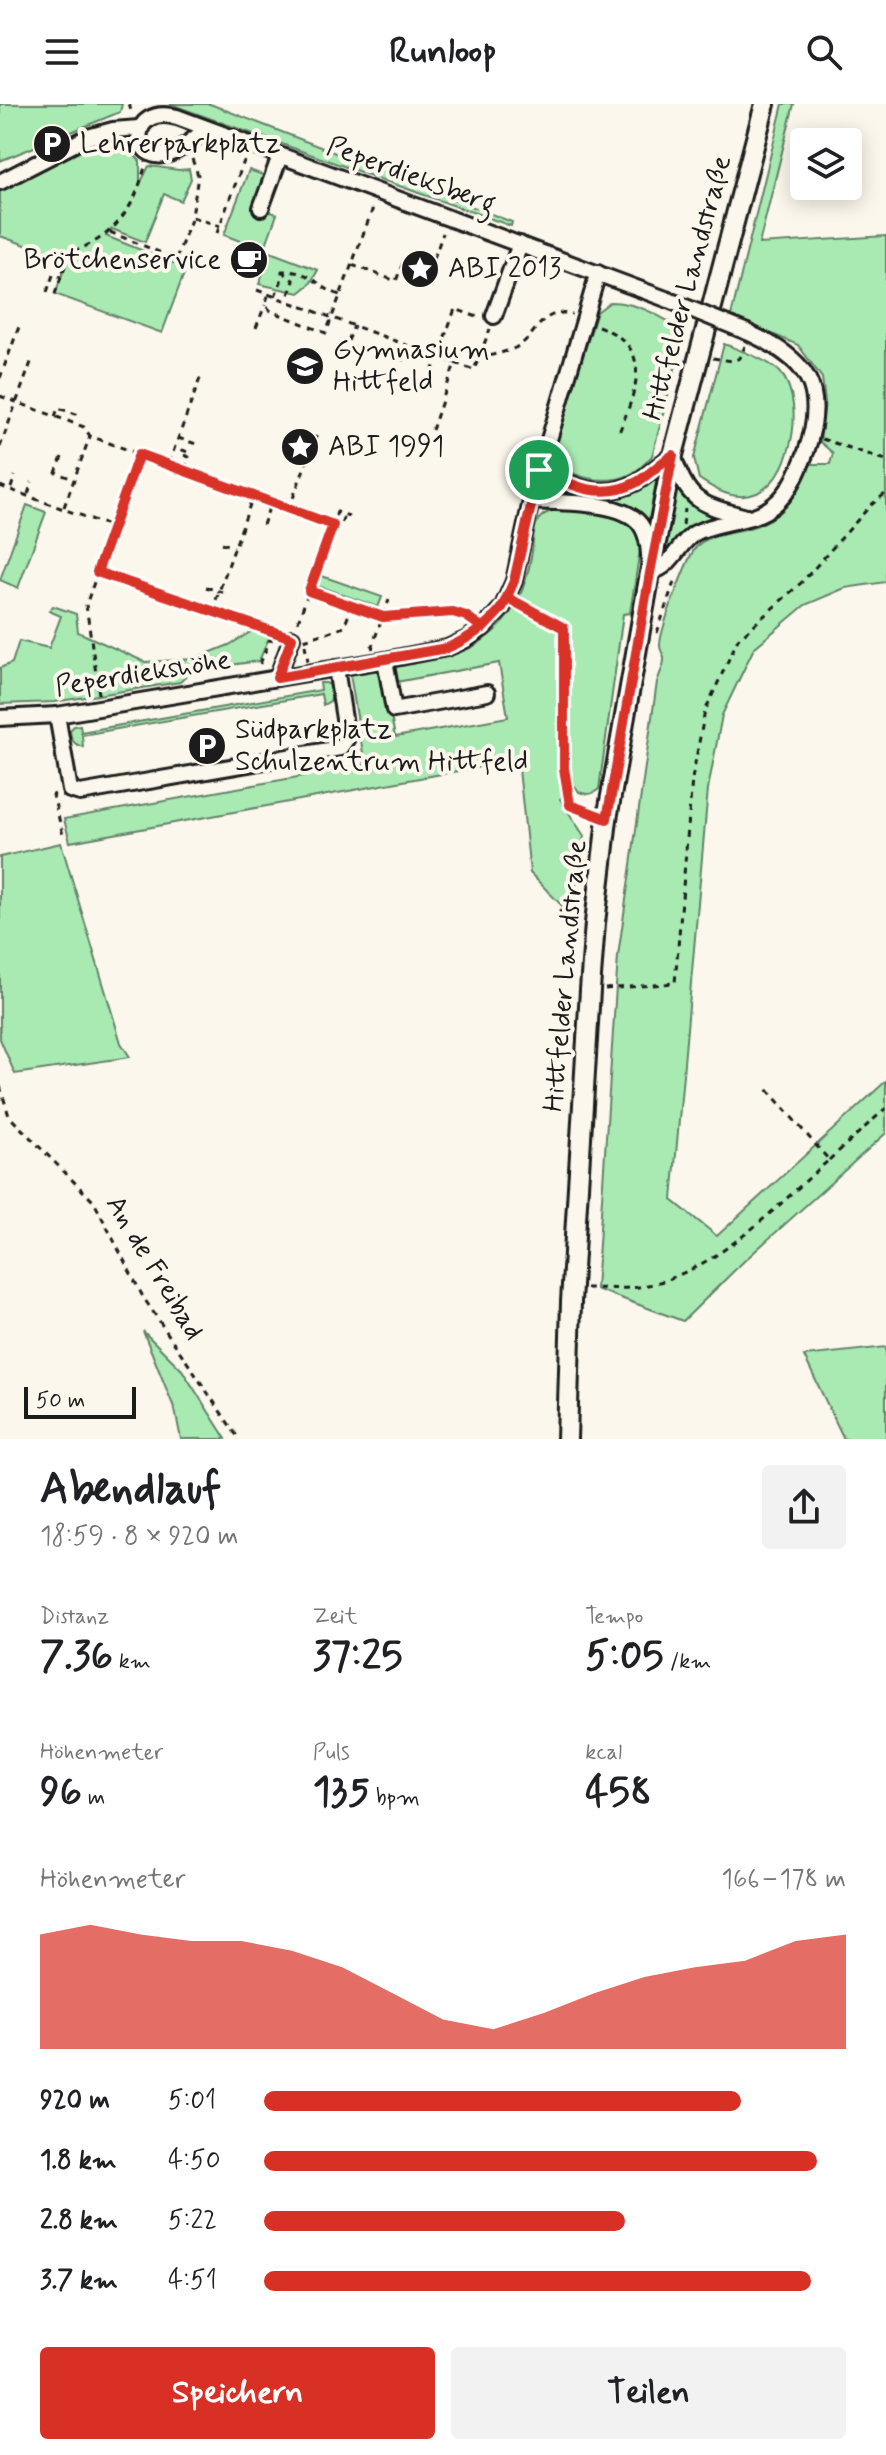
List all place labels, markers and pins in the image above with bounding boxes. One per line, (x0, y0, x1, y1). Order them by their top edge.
parking icon: Lehrerparkplatz (31, 123, 73, 165)
place label: Lehrerparkplatz (80, 126, 281, 163)
cafe icon: Brötchenservice (228, 239, 270, 281)
place label: Brötchenservice (24, 242, 221, 279)
place icon: ABI 2013 (399, 248, 441, 290)
place label: ABI 2013 (448, 251, 561, 288)
place label: Gymnasium Hittfeld (333, 332, 490, 401)
school or university icon: Gymnasium Hittfeld (284, 345, 326, 387)
place icon: ABI 1991 (279, 426, 321, 468)
place label: ABI 1991 (328, 429, 444, 466)
pin (505, 436, 573, 504)
place label: Südparkplatz Schulzentrum Hittfeld (235, 712, 528, 781)
parking icon: Südparkplatz Schulzentrum Hittfeld (186, 725, 228, 767)

